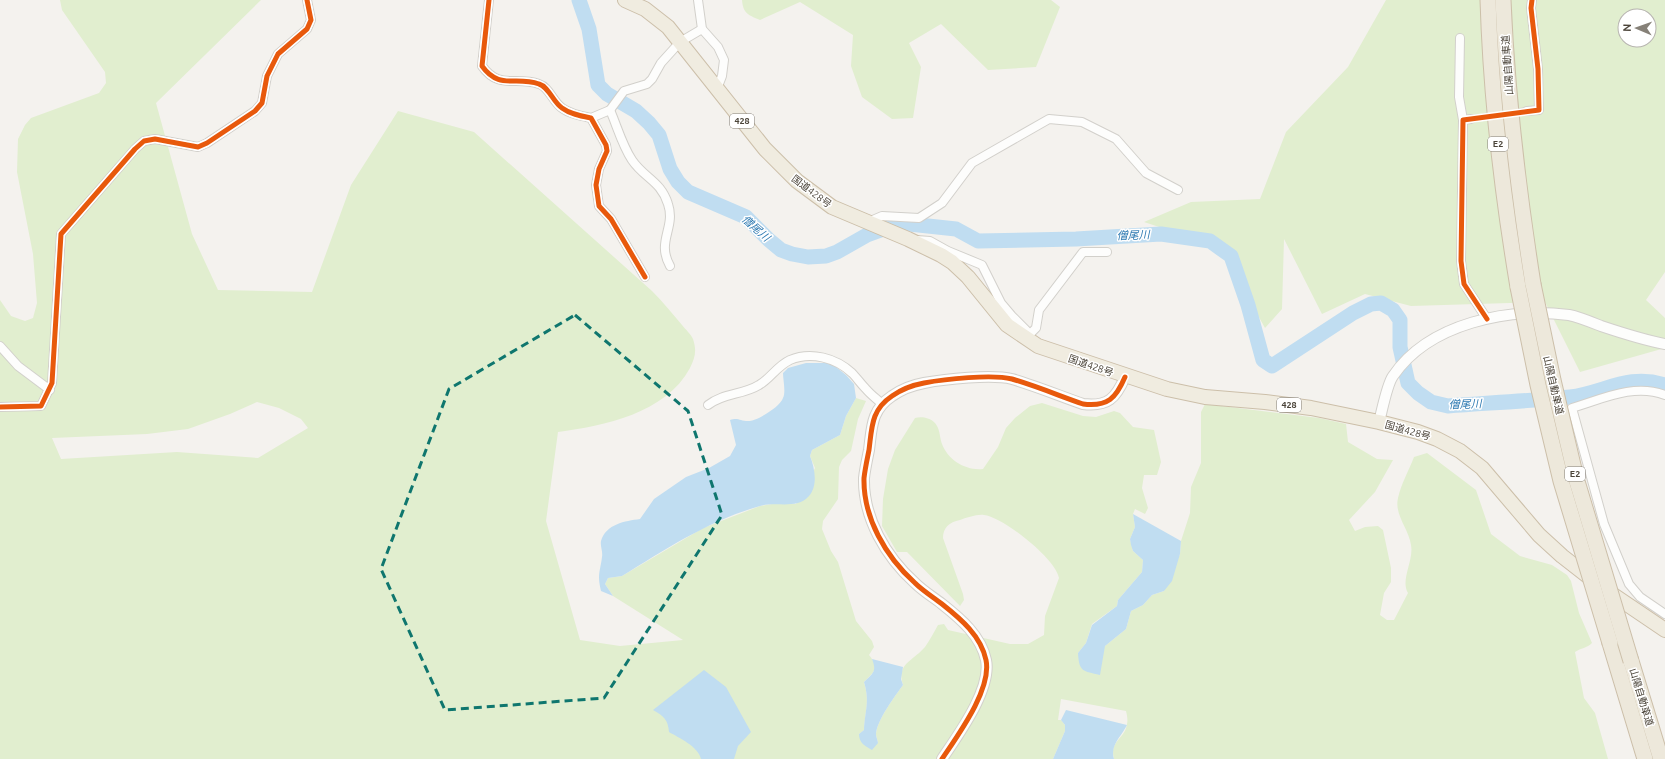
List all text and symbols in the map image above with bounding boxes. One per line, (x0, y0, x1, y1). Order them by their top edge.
north arrow (1617, 8, 1657, 48)
text: N (1621, 23, 1633, 32)
street label: 山陽自動車道 (1500, 35, 1515, 95)
road number: 428 (730, 114, 754, 128)
road number: E2 (1488, 137, 1508, 151)
street label: 国道428号 (790, 173, 834, 210)
water label: 僧尾川 (740, 213, 773, 244)
water label: 僧尾川 (1116, 228, 1151, 242)
street label: 国道428号 (1067, 353, 1115, 378)
street label: 山陽自動車道 (1541, 355, 1566, 416)
water label: 僧尾川 (1448, 397, 1483, 411)
road number: 428 (1277, 398, 1301, 412)
street label: 国道428号 (1384, 419, 1432, 442)
road number: E2 (1565, 467, 1585, 481)
street label: 山陽自動車道 (1627, 667, 1656, 727)

